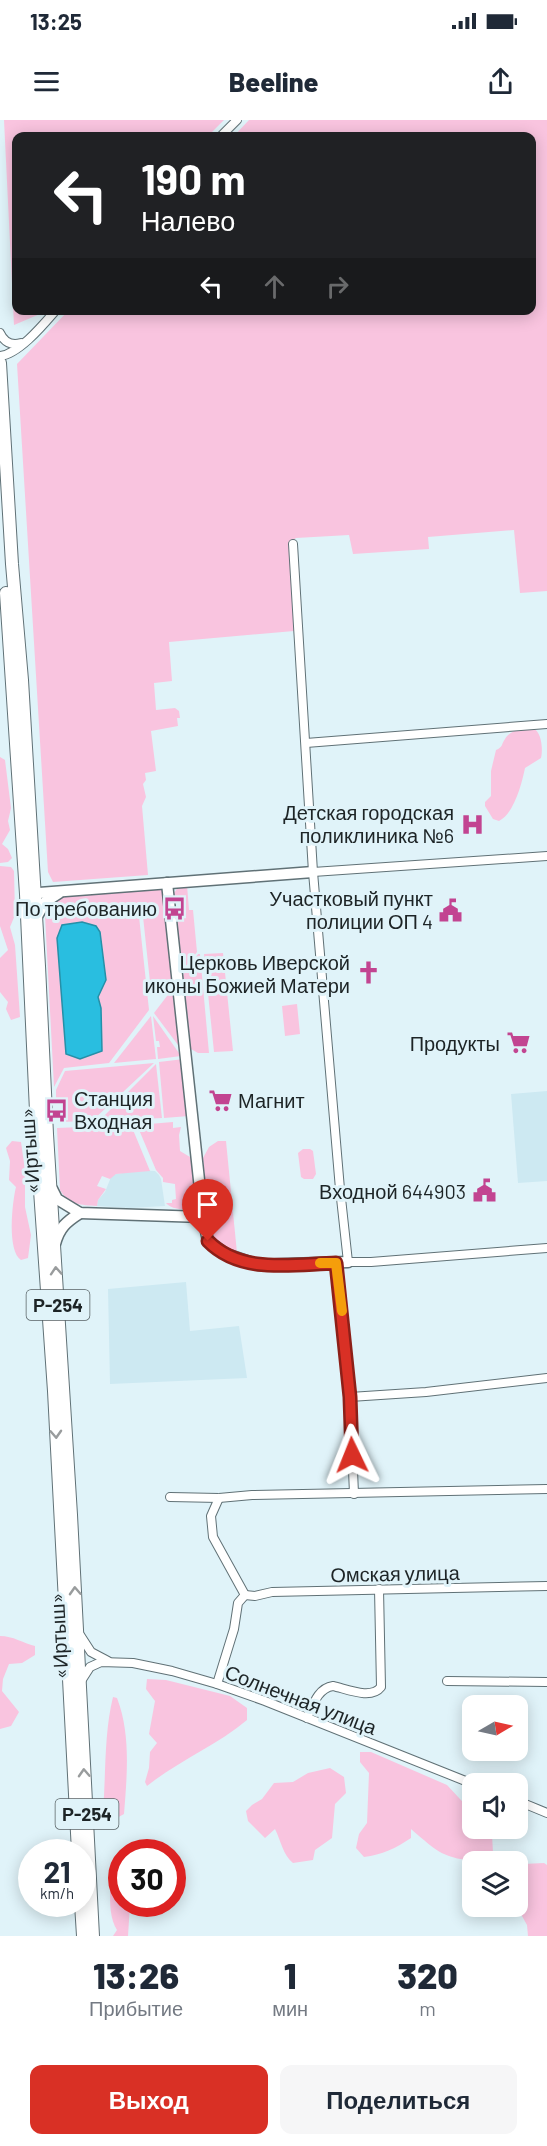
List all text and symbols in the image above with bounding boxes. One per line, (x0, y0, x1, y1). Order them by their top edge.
text: 13:25 (30, 8, 82, 34)
icon: menu (30, 65, 63, 98)
text: Beeline (229, 65, 318, 97)
icon: share (484, 65, 517, 98)
text: 190 m (141, 153, 246, 203)
icon: left (42, 156, 120, 234)
text: Налево (141, 204, 235, 236)
icon: left (195, 270, 228, 303)
icon: ahead (258, 270, 291, 303)
icon: right (321, 270, 354, 303)
place label: Детская городская поликлиника №6 (283, 800, 454, 847)
hospital icon: Детская городская поликлиника №6 (459, 811, 485, 837)
place label: Участковый пункт полиции ОП 4 (269, 886, 433, 933)
bus stop icon: По требованию (162, 895, 188, 921)
place label: По требованию (15, 896, 157, 920)
public building icon: Участковый пункт полиции ОП 4 (438, 897, 464, 923)
place label: Церковь Иверской иконы Божией Матери (145, 950, 350, 997)
church icon: Церковь Иверской иконы Божией Матери (355, 960, 381, 986)
supermarket icon: Продукты (505, 1030, 531, 1056)
place label: Продукты (410, 1031, 500, 1055)
place label: Станция Входная (74, 1086, 153, 1133)
supermarket icon: Магнит (207, 1087, 233, 1113)
place label: Магнит (238, 1088, 305, 1112)
bus stop icon: Станция Входная (43, 1097, 69, 1123)
street label: «Иртыш» (14, 1107, 44, 1195)
public building icon: Входной 644903 (471, 1178, 497, 1204)
pin (182, 1179, 233, 1241)
place label: Входной 644903 (319, 1179, 466, 1203)
icon: arrive (191, 1188, 224, 1221)
one-way arrow (50, 1266, 63, 1275)
road number: Р-254 (26, 1290, 90, 1320)
position arrow (320, 1423, 384, 1487)
one-way arrow (49, 1430, 62, 1439)
street label: Омская улица (330, 1560, 461, 1586)
one-way arrow (68, 1587, 81, 1596)
street label: «Иртыш» (44, 1592, 72, 1680)
street label: Солнечная улица (222, 1659, 381, 1739)
north arrow (462, 1695, 528, 1761)
map controls (462, 1695, 528, 1917)
one-way arrow (78, 1768, 91, 1777)
button: sound (462, 1773, 528, 1839)
road number: Р-254 (56, 1799, 118, 1829)
speed limit sign: 30 (108, 1839, 186, 1917)
button: layers (462, 1851, 528, 1917)
text: 21 (43, 1853, 71, 1889)
text: km/h (40, 1884, 74, 1902)
text: 13:26 (93, 1953, 179, 1996)
text: 1 (284, 1953, 297, 1996)
text: 320 (397, 1953, 458, 1996)
text: Прибытие (89, 1996, 183, 2020)
text: мин (272, 1996, 308, 2020)
text: m (419, 1996, 436, 2020)
button: Выход (30, 2065, 268, 2134)
button: Поделиться (280, 2065, 517, 2134)

